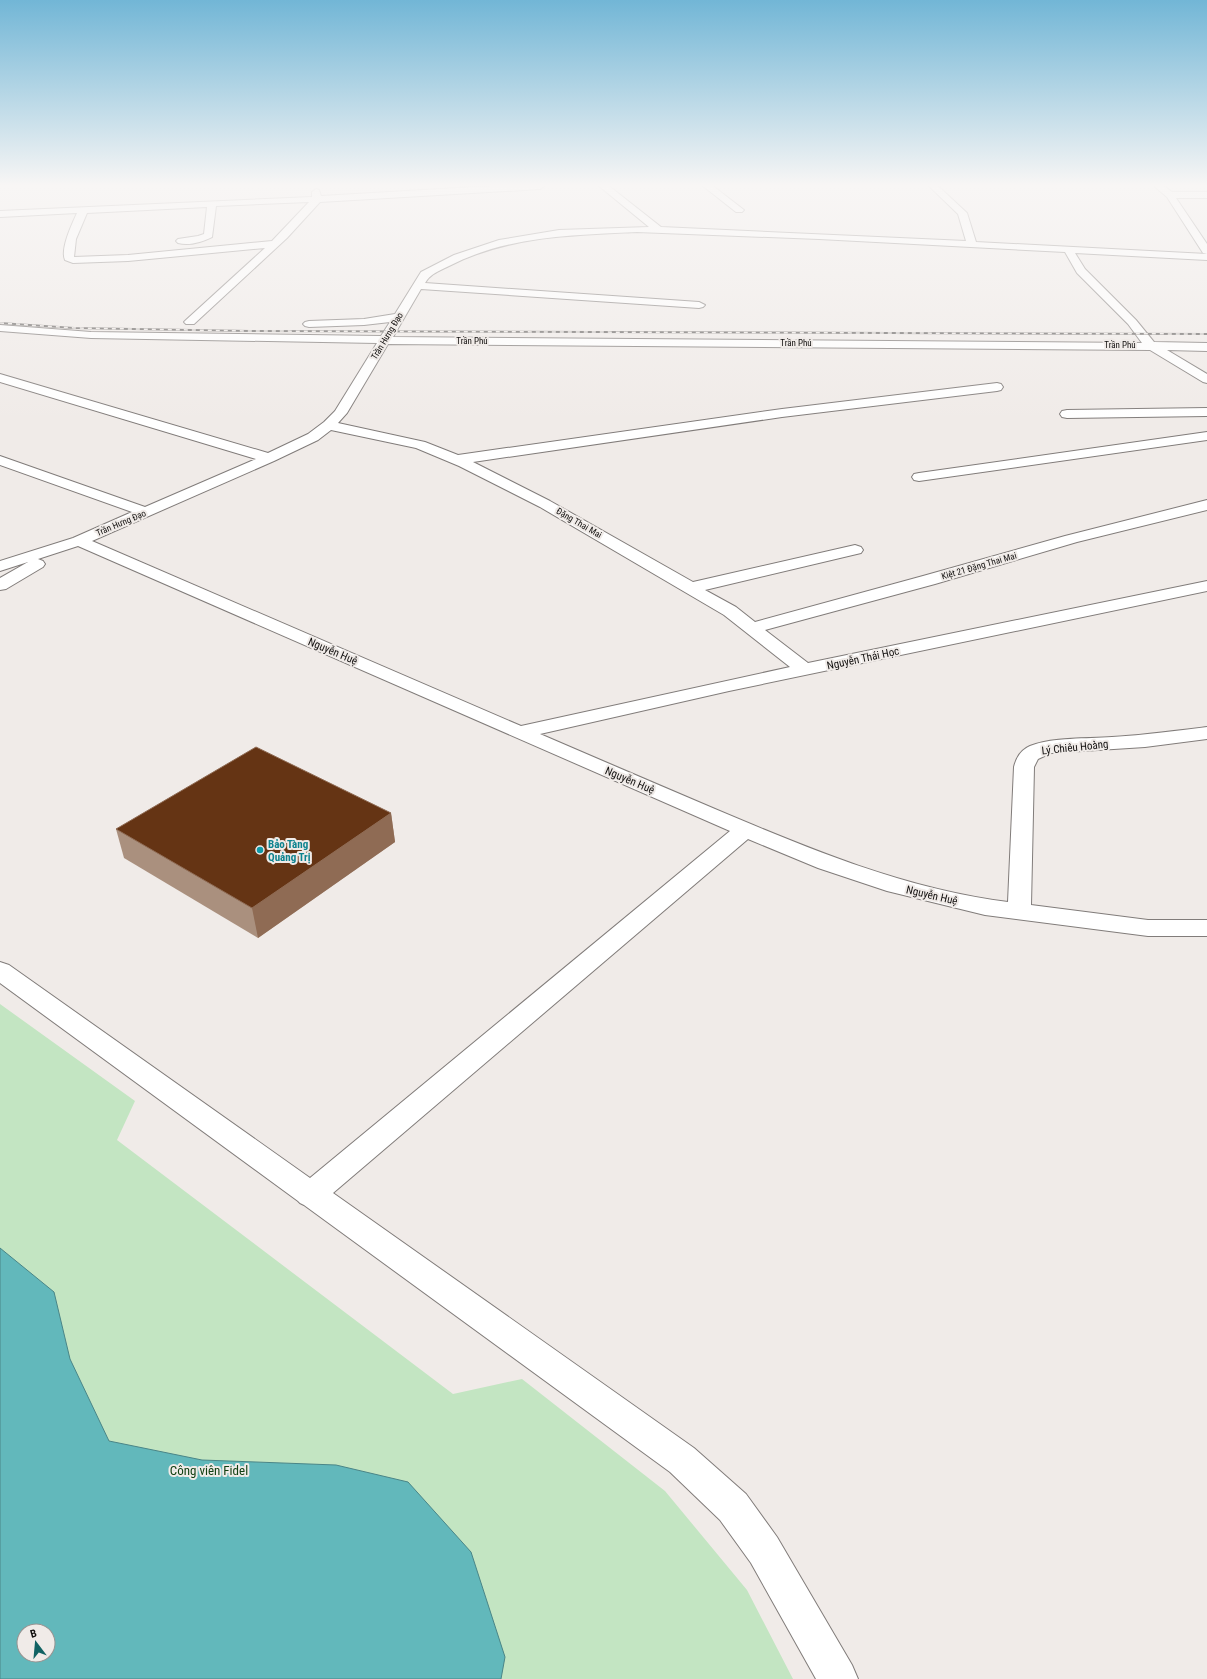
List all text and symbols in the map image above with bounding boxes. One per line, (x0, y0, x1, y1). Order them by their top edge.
street label: Trần Hưng Đạo (369, 310, 405, 361)
street label: Trần Phú (456, 336, 488, 346)
street label: Trần Phú (780, 338, 812, 348)
street label: Trần Phú (1104, 340, 1136, 350)
street label: Đặng Thai Mai (554, 506, 604, 540)
street label: Trần Hưng Đạo (95, 508, 148, 538)
street label: Kiệt 21 Đặng Thai Mai (940, 550, 1018, 582)
street label: Nguyễn Huệ (306, 635, 359, 668)
street label: Nguyễn Thái Học (826, 644, 900, 673)
street label: Lý Chiêu Hoàng (1041, 738, 1109, 757)
street label: Nguyễn Huệ (603, 764, 656, 797)
place label: Bảo Tàng Quảng Trị (268, 838, 311, 864)
marker: Bảo Tàng Quảng Trị (255, 845, 265, 855)
street label: Nguyễn Huệ (905, 883, 959, 908)
park label: Công viên Fidel (170, 1463, 248, 1478)
north arrow (16, 1623, 56, 1663)
text: B (29, 1627, 38, 1641)

